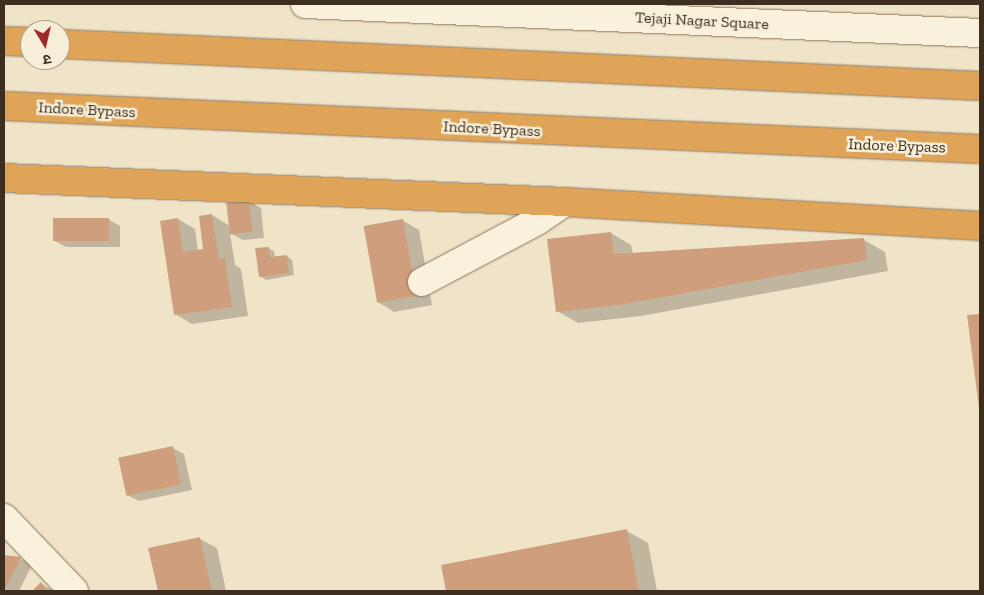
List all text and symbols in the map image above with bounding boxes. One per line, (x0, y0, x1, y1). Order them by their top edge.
street label: Tejaji Nagar Square (634, 8, 770, 34)
north arrow (20, 20, 70, 70)
text: उ (42, 50, 53, 68)
street label: Indore Bypass (38, 98, 136, 122)
street label: Indore Bypass (443, 117, 541, 141)
street label: Indore Bypass (848, 135, 946, 157)

